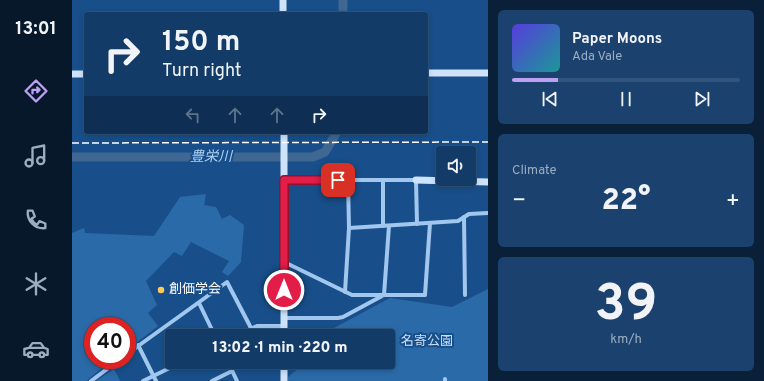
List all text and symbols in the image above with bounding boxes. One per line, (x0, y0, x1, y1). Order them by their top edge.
text: 13:01 (15, 18, 57, 41)
text: 150 m (162, 25, 240, 61)
icon: right (96, 28, 148, 80)
text: Paper Moons (572, 30, 662, 49)
text: Ada Vale (572, 49, 622, 65)
text: Turn right (162, 60, 242, 83)
icon: directions (22, 77, 50, 105)
icon: previous (539, 88, 561, 110)
icon: pause (615, 88, 637, 110)
icon: next (691, 88, 713, 110)
icon: left (182, 104, 204, 126)
icon: ahead (224, 104, 246, 126)
icon: ahead (266, 104, 288, 126)
icon: right (308, 104, 330, 126)
icon: music (22, 142, 50, 170)
map controls (436, 146, 476, 186)
button: sound (436, 146, 476, 186)
water label: 豊栄川 (190, 149, 234, 166)
pin (321, 163, 355, 197)
text: Climate (512, 163, 557, 179)
icon: arrive (327, 169, 349, 191)
text: 22° (601, 183, 651, 220)
text: − (512, 188, 526, 215)
text: + (726, 188, 740, 215)
icon: phone (22, 206, 50, 234)
position arrow (263, 269, 305, 311)
icon: climate (22, 270, 50, 298)
text: 39 (594, 273, 658, 339)
place label: 創価学会 (169, 281, 221, 298)
marker: 創価学会 (156, 285, 166, 295)
speed limit sign: 40 (84, 317, 136, 369)
text: km/h (610, 332, 642, 348)
park label: 名寄公園 (401, 333, 453, 350)
icon: car (22, 335, 50, 363)
text: 13:02 · 1 min · 220 m (212, 339, 348, 358)

